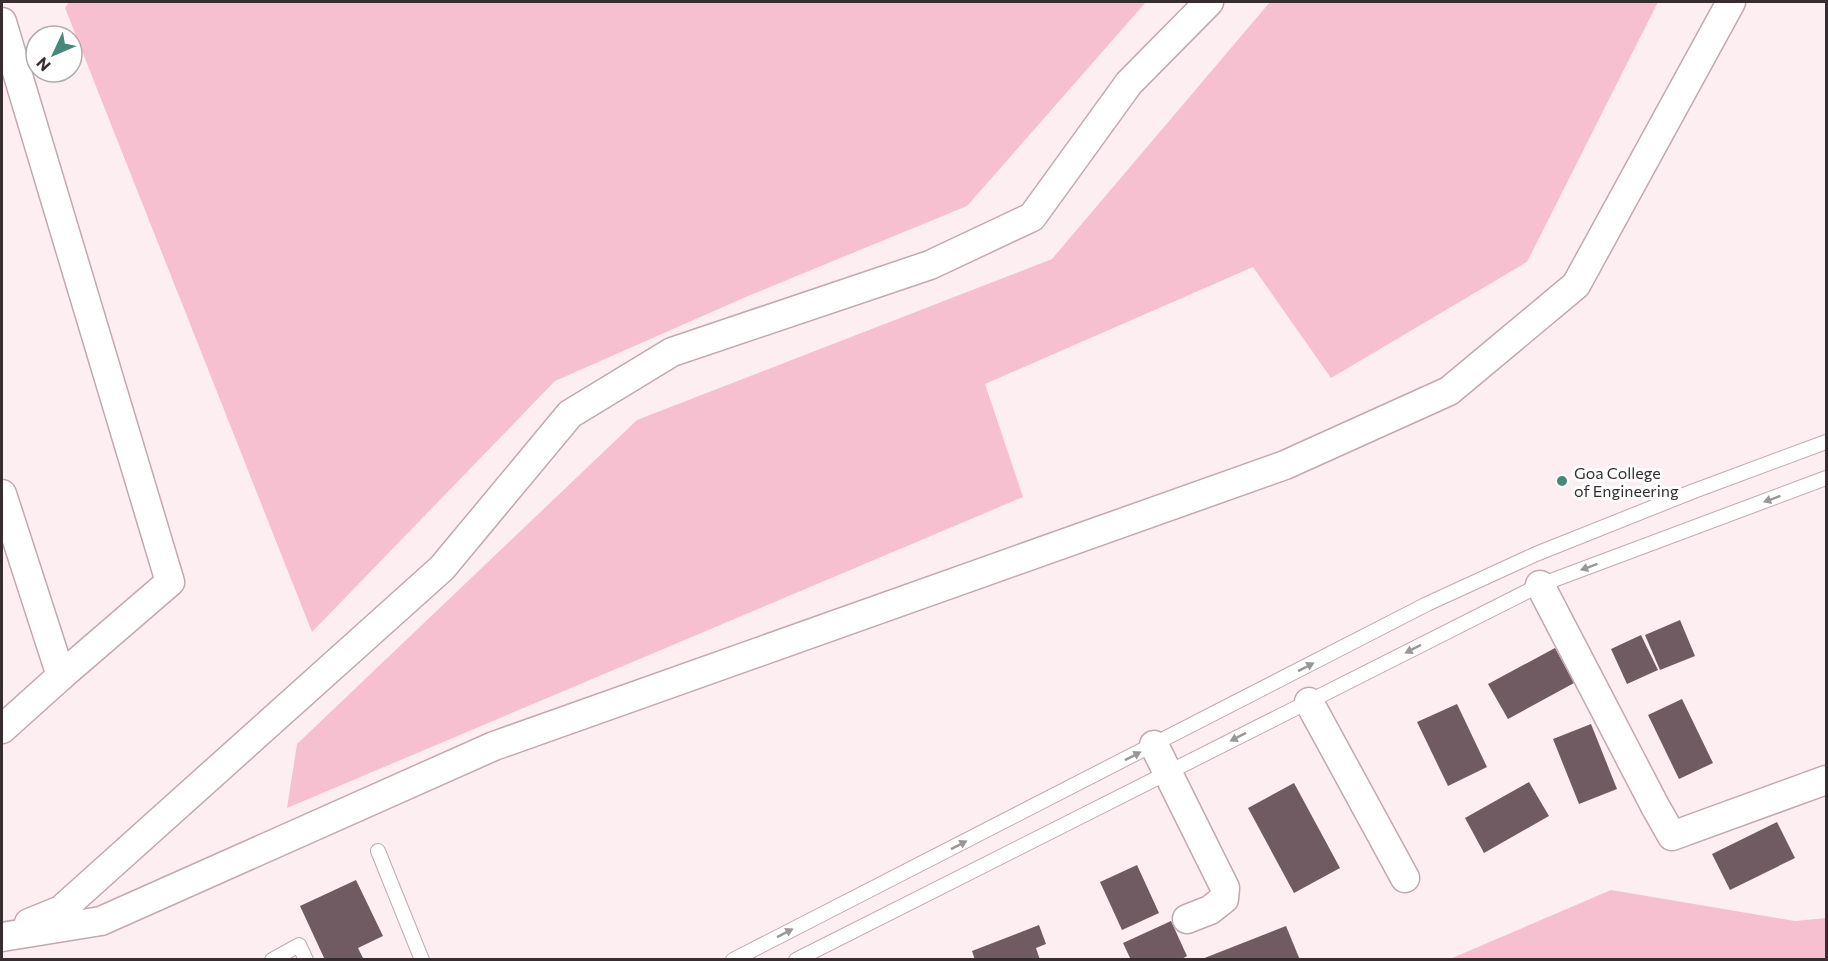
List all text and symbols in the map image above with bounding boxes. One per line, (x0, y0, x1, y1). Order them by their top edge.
north arrow (24, 24, 84, 84)
text: N (32, 54, 54, 76)
place label: Goa College of Engineering (1574, 463, 1679, 500)
marker: Goa College of Engineering (1555, 474, 1569, 488)
one-way arrow (1763, 494, 1781, 504)
one-way arrow (1580, 562, 1598, 572)
one-way arrow (1404, 644, 1421, 654)
one-way arrow (1297, 662, 1315, 672)
one-way arrow (1230, 732, 1247, 742)
one-way arrow (1124, 751, 1141, 761)
one-way arrow (950, 840, 968, 850)
one-way arrow (777, 928, 794, 938)

